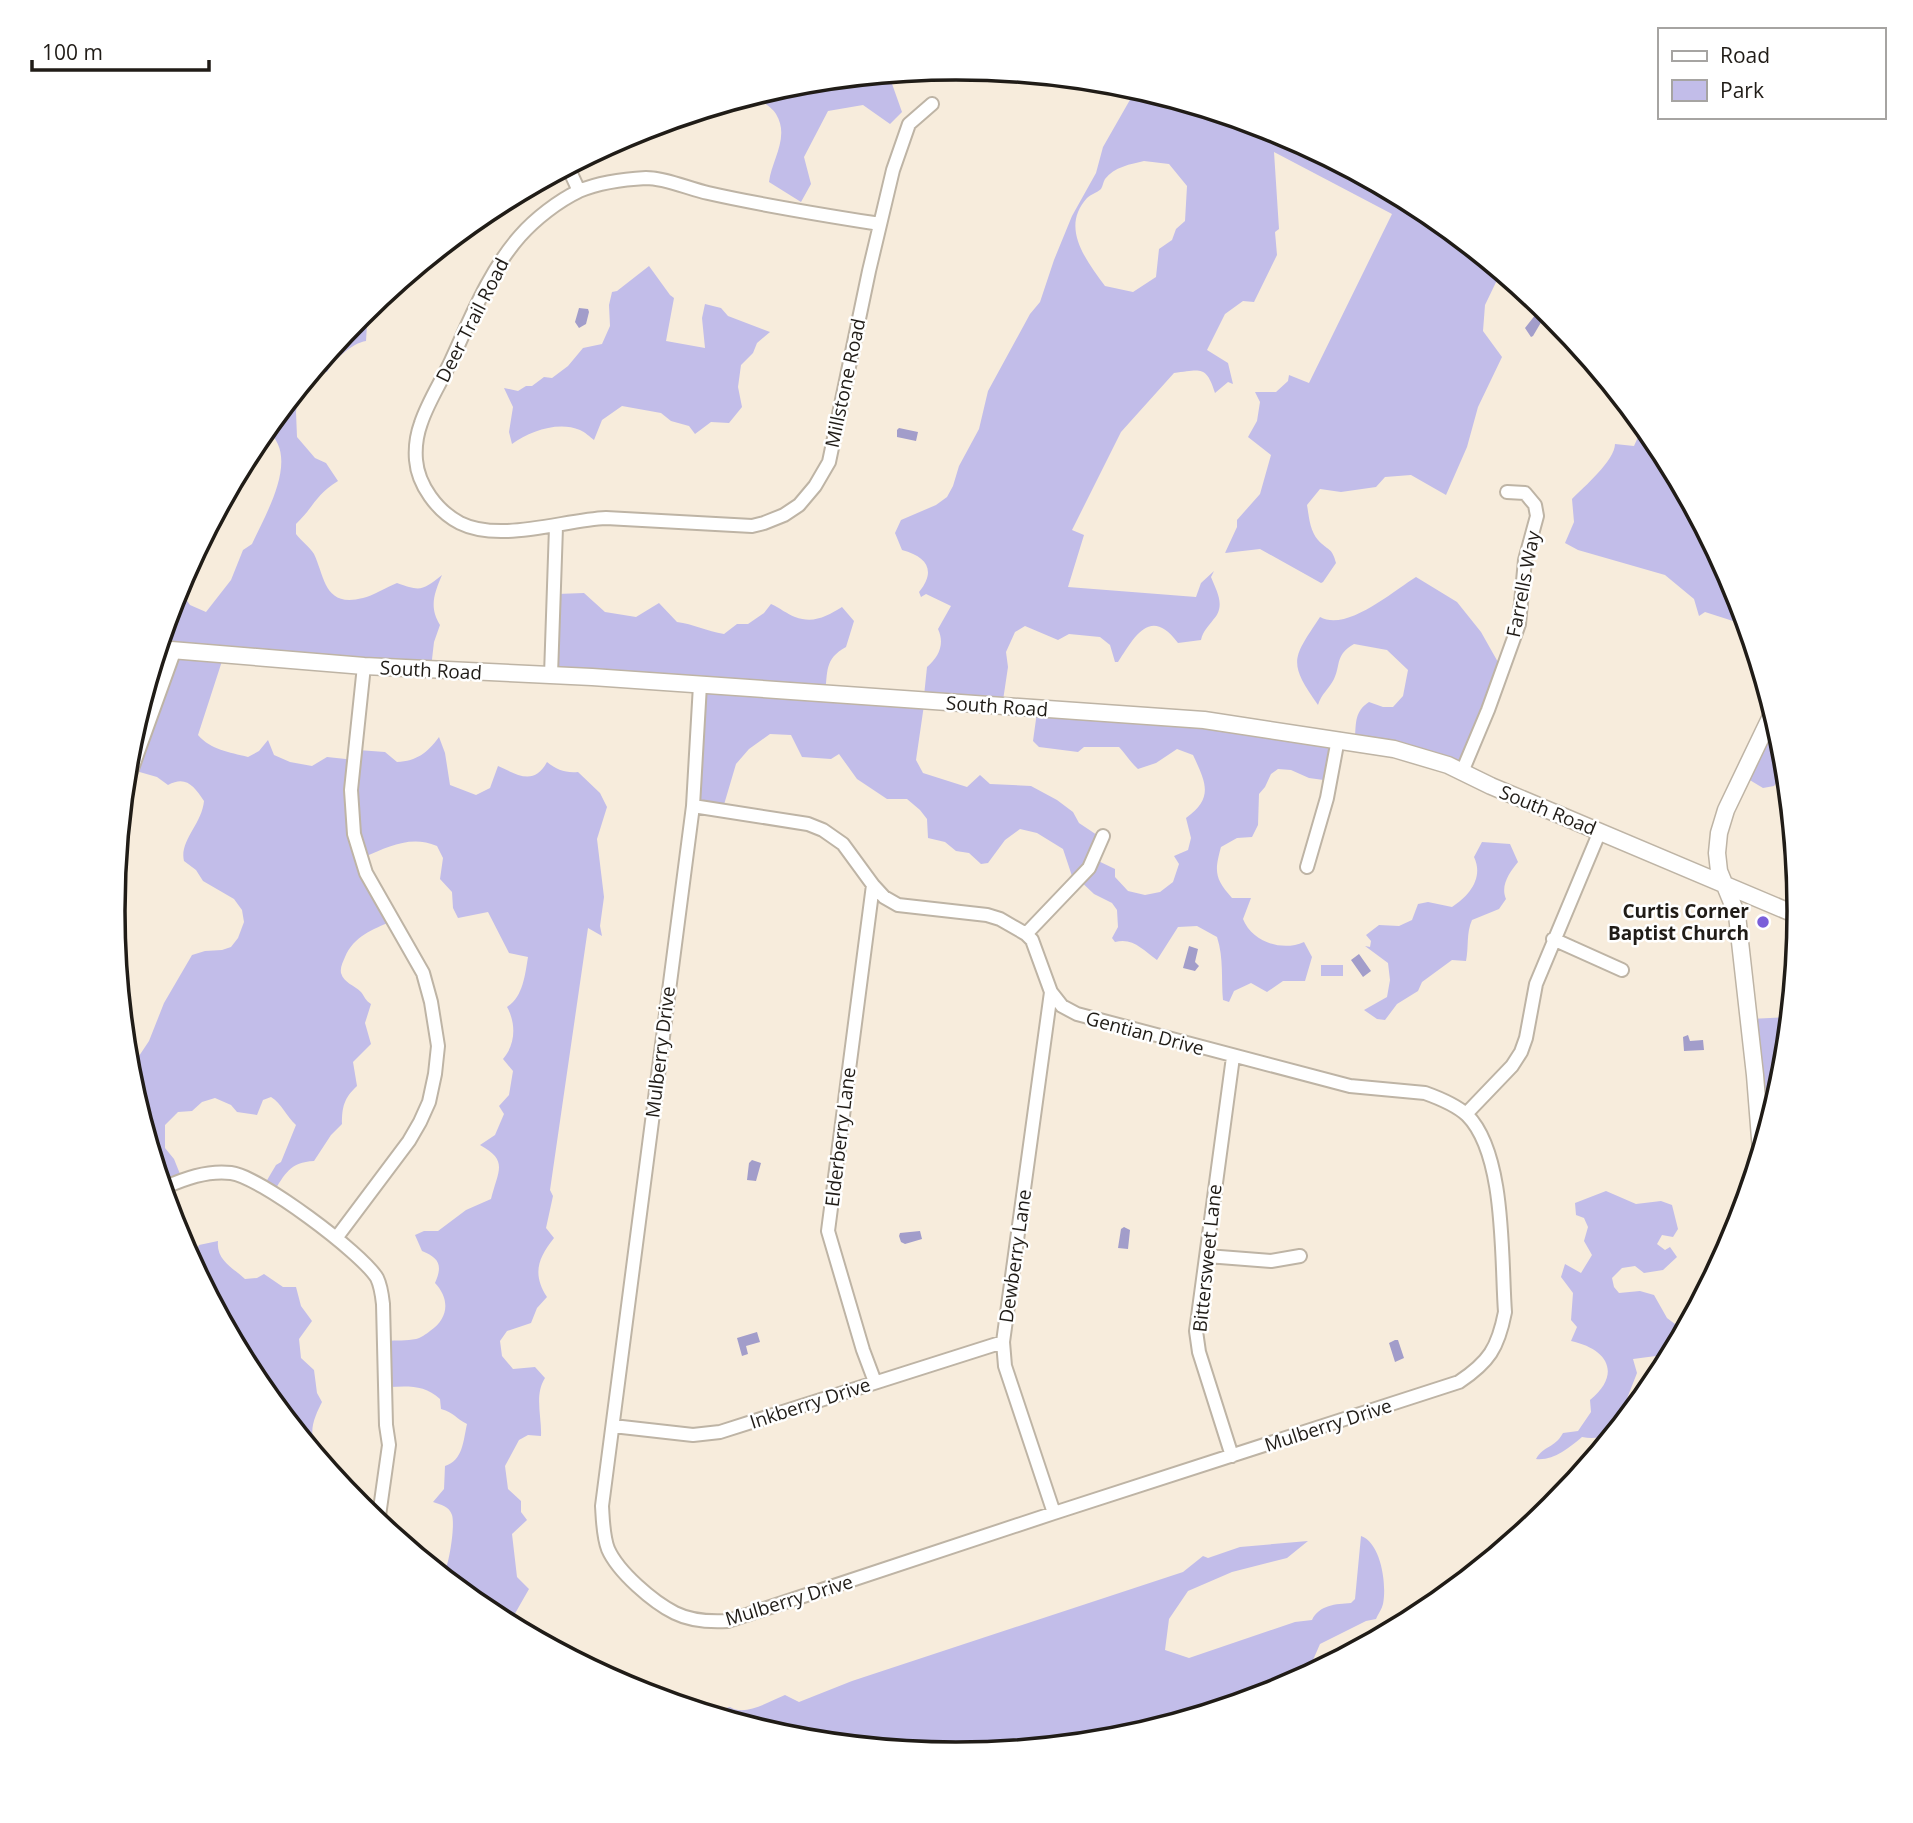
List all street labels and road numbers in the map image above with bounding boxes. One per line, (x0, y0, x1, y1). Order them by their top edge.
street label: Deer Trail Road (429, 253, 515, 387)
street label: Millstone Road (819, 316, 871, 450)
street label: Farrells Way (1500, 528, 1546, 639)
street label: South Road (379, 654, 483, 686)
street label: South Road (945, 689, 1049, 723)
street label: South Road (1496, 779, 1600, 841)
street label: Mulberry Drive (639, 985, 681, 1119)
street label: Gentian Drive (1083, 1005, 1207, 1061)
street label: Elderberry Lane (819, 1066, 861, 1208)
street label: Bittersweet Lane (1186, 1183, 1228, 1333)
street label: Dewberry Lane (993, 1188, 1037, 1324)
street label: Inkberry Drive (746, 1371, 874, 1435)
street label: Mulberry Drive (1261, 1392, 1395, 1458)
street label: Mulberry Drive (722, 1568, 856, 1632)

